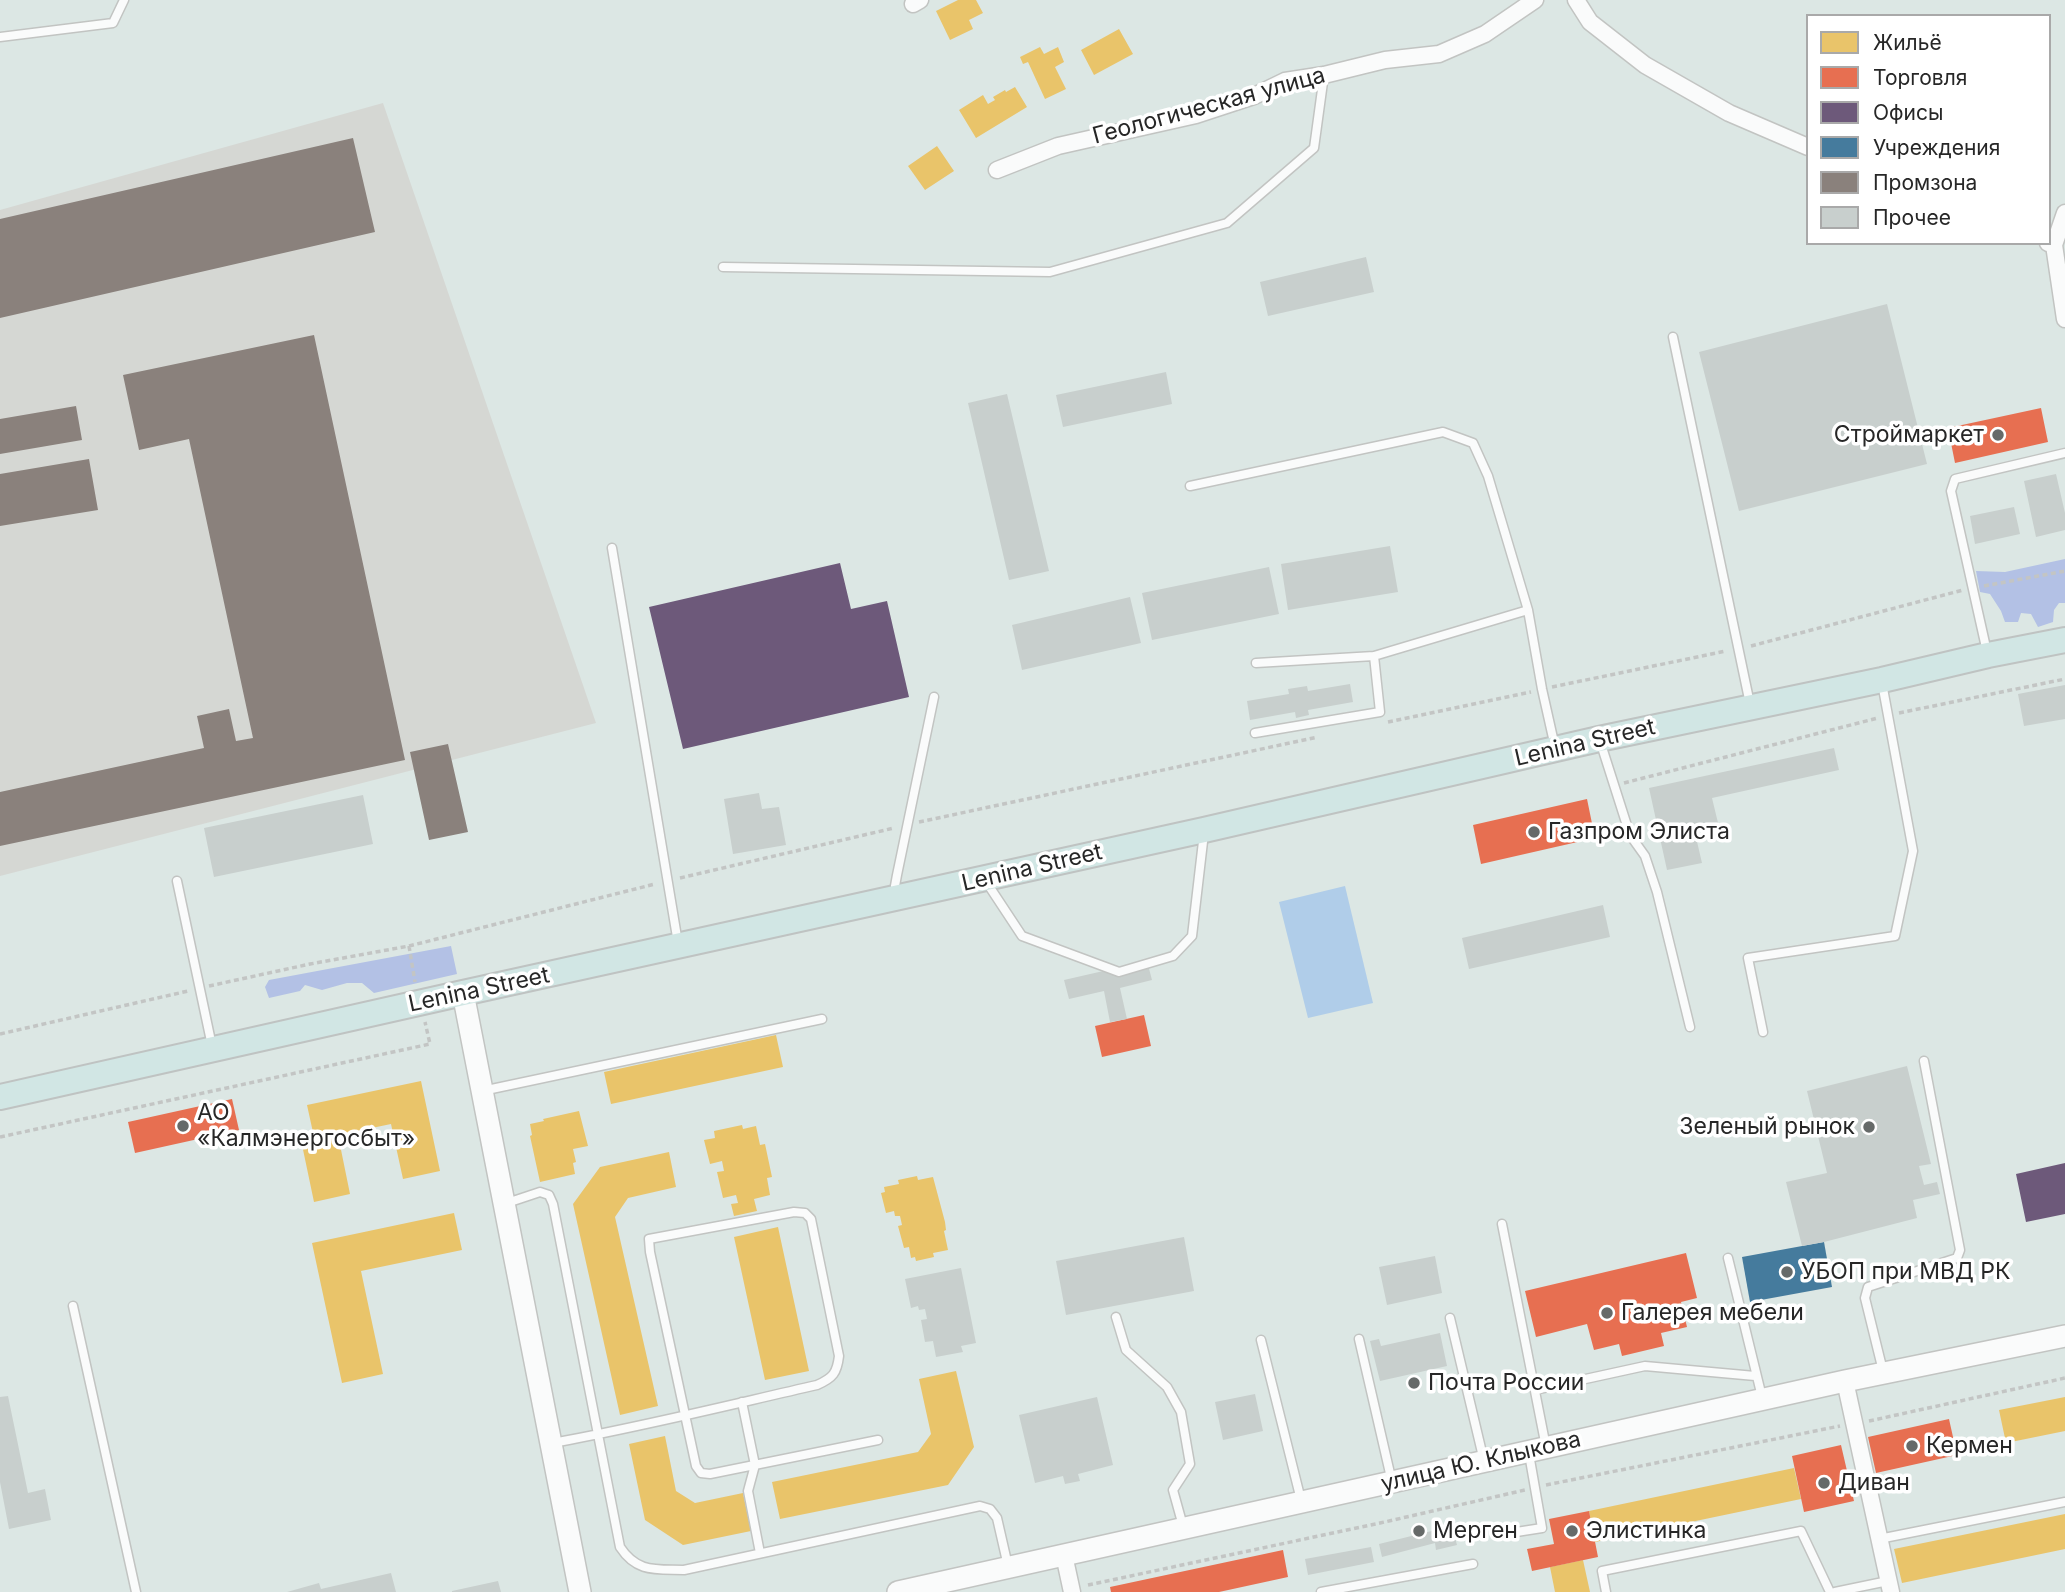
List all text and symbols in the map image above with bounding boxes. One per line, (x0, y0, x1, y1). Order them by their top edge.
legend (1806, 14, 2051, 245)
text: Жильё (1873, 30, 1942, 55)
street label: Геологическая улица (1090, 62, 1328, 150)
text: Торговля (1873, 65, 1967, 90)
text: Офисы (1873, 100, 1943, 125)
text: Учреждения (1873, 135, 2000, 160)
text: Промзона (1873, 170, 1977, 195)
text: Прочее (1873, 205, 1951, 230)
place label: Строймаркет (1834, 421, 1984, 449)
marker: Строймаркет (1990, 427, 2006, 443)
street label: Lenina Street (1512, 713, 1658, 773)
place label: Газпром Элиста (1548, 818, 1730, 846)
marker: Газпром Элиста (1526, 824, 1542, 840)
street label: Lenina Street (959, 838, 1105, 898)
street label: Lenina Street (406, 962, 552, 1018)
place label: АО «Калмэнергосбыт» (197, 1099, 415, 1153)
place label: Зеленый рынок (1679, 1113, 1855, 1141)
marker: АО «Калмэнергосбыт» (175, 1118, 191, 1134)
marker: Зеленый рынок (1861, 1119, 1877, 1135)
place label: УБОП при МВД РК (1801, 1258, 2010, 1286)
marker: УБОП при МВД РК (1779, 1264, 1795, 1280)
place label: Галерея мебели (1621, 1299, 1804, 1327)
marker: Галерея мебели (1599, 1305, 1615, 1321)
place label: Почта России (1428, 1369, 1584, 1397)
marker: Почта России (1406, 1375, 1422, 1391)
street label: улица Ю. Клыкова (1378, 1426, 1584, 1498)
place label: Кермен (1926, 1432, 2013, 1460)
marker: Кермен (1904, 1438, 1920, 1454)
place label: Диван (1838, 1469, 1910, 1497)
marker: Диван (1816, 1475, 1832, 1491)
place label: Мерген (1433, 1517, 1518, 1545)
place label: Элистинка (1586, 1517, 1706, 1545)
marker: Мерген (1411, 1523, 1427, 1539)
marker: Элистинка (1564, 1523, 1580, 1539)

